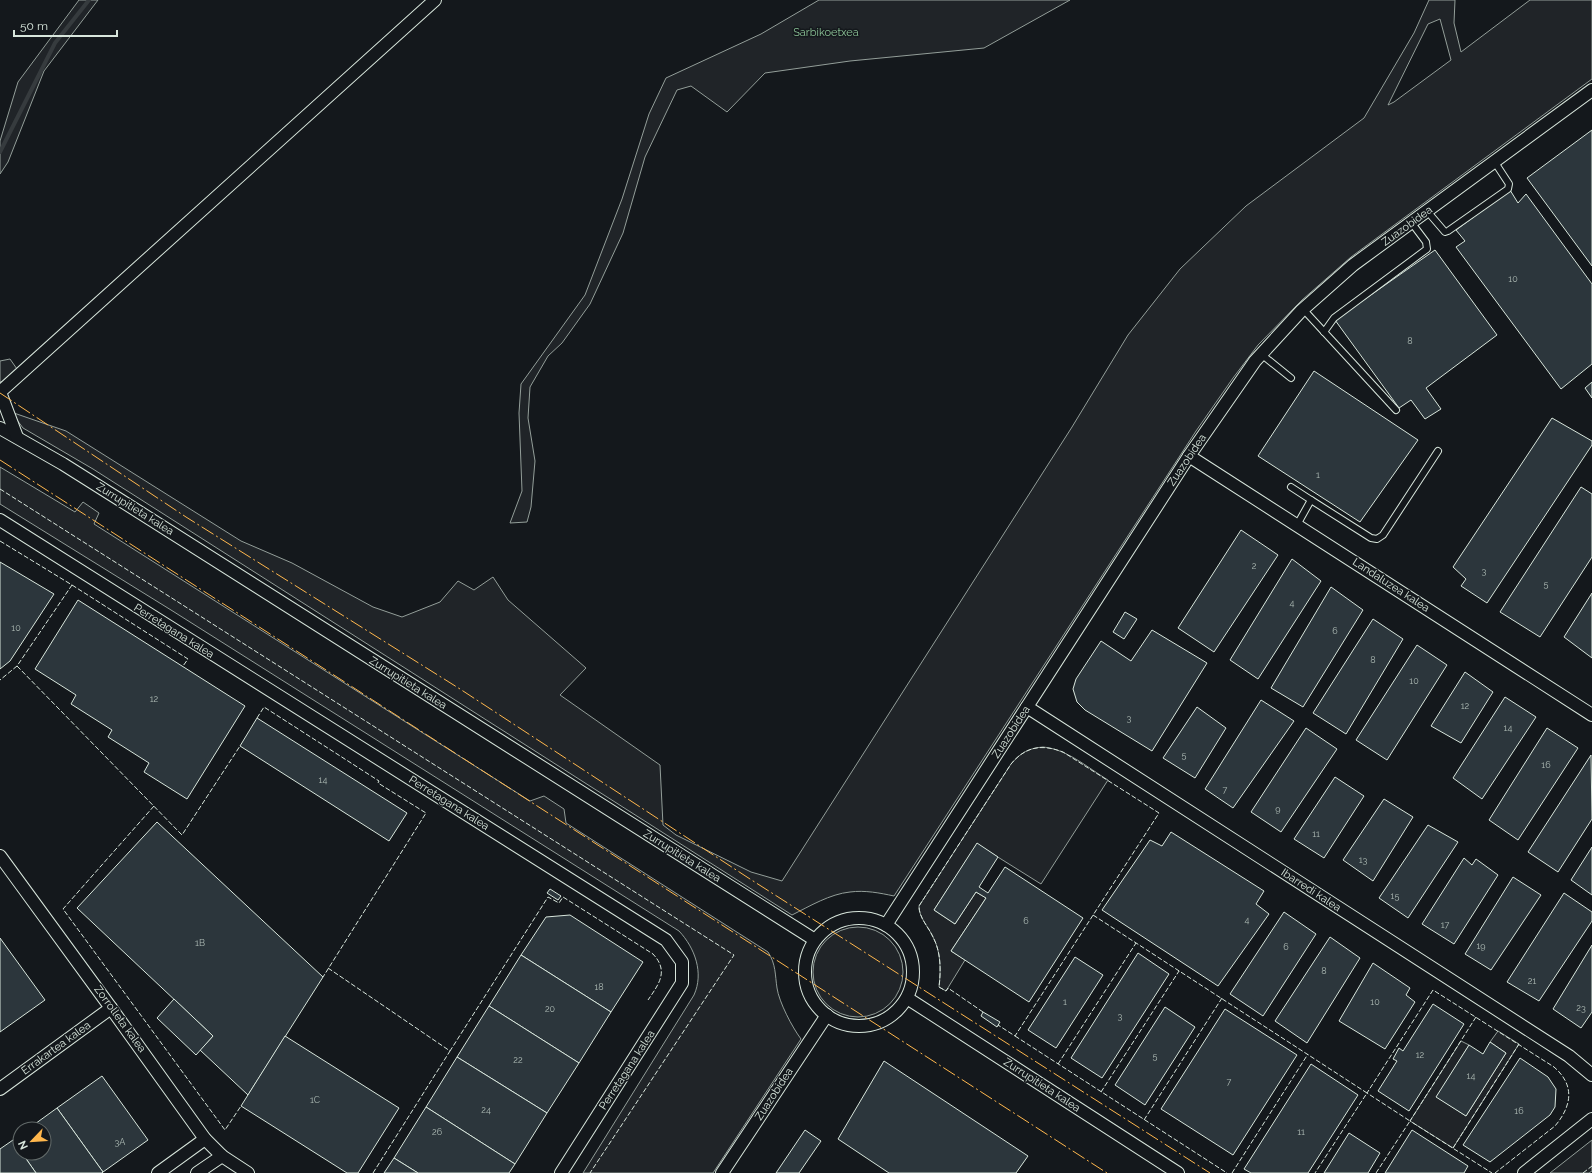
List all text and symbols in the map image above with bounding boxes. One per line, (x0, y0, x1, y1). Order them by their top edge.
scale bar (14, 12, 117, 38)
text: 50 m (20, 19, 48, 33)
park label: Sarbikoetxea (793, 26, 859, 39)
street label: Zuazobidea (1379, 203, 1435, 249)
house number: 10 (1508, 274, 1518, 284)
house number: 8 (1407, 336, 1413, 346)
street label: Zuazobidea (1165, 432, 1209, 488)
house number: 1 (1316, 470, 1320, 480)
street label: Zurrupitieta kalea (94, 480, 176, 538)
street label: Landaluzea kalea (1350, 555, 1432, 615)
house number: 2 (1252, 561, 1257, 571)
house number: 3 (1482, 566, 1487, 576)
house number: 5 (1544, 579, 1549, 589)
house number: 4 (1290, 598, 1295, 608)
street label: Perretagana kalea (132, 601, 216, 661)
house number: 10 (11, 623, 21, 633)
house number: 6 (1332, 626, 1338, 636)
street label: Zurrupitieta kalea (367, 654, 449, 712)
house number: 8 (1370, 655, 1376, 665)
house number: 10 (1409, 676, 1419, 686)
house number: 12 (150, 694, 159, 704)
house number: 12 (1461, 701, 1470, 711)
street label: Zuazobidea (989, 703, 1033, 761)
house number: 3 (1127, 713, 1132, 723)
house number: 14 (1504, 723, 1512, 733)
house number: 5 (1182, 750, 1187, 760)
house number: 16 (1541, 760, 1551, 770)
street label: Perretagana kalea (407, 773, 491, 833)
house number: 14 (319, 775, 327, 785)
house number: 7 (1223, 785, 1228, 795)
house number: 9 (1275, 804, 1281, 814)
street label: Zurrupitieta kalea (641, 827, 723, 885)
house number: 11 (1312, 829, 1320, 839)
house number: 13 (1359, 855, 1368, 865)
street label: Ibarredi kalea (1279, 866, 1343, 914)
house number: 15 (1391, 891, 1399, 901)
house number: 4 (1245, 915, 1250, 925)
house number: 6 (1023, 916, 1029, 926)
house number: 17 (1441, 920, 1449, 930)
house number: 1B (195, 938, 205, 948)
house number: 19 (1476, 941, 1486, 951)
house number: 6 (1283, 942, 1289, 952)
house number: 8 (1321, 966, 1327, 976)
house number: 21 (1528, 976, 1536, 986)
house number: 18 (594, 982, 604, 992)
street label: Zorrolleta kalea (91, 983, 149, 1055)
house number: 1 (1063, 997, 1067, 1007)
house number: 10 (1370, 997, 1380, 1007)
house number: 23 (1576, 1003, 1586, 1013)
house number: 20 (545, 1004, 556, 1014)
house number: 3 (1118, 1011, 1123, 1021)
street label: Errakartea kalea (19, 1019, 93, 1077)
street label: Perretagana kalea (596, 1028, 658, 1112)
house number: 12 (1416, 1050, 1425, 1060)
house number: 5 (1153, 1051, 1158, 1061)
house number: 22 (513, 1055, 523, 1065)
street label: Zurrupitieta kalea (1001, 1055, 1083, 1115)
street label: Zuazobidea (752, 1065, 796, 1123)
house number: 14 (1467, 1071, 1475, 1081)
house number: 7 (1227, 1077, 1232, 1087)
house number: 1C (310, 1095, 320, 1105)
house number: 24 (481, 1105, 491, 1115)
house number: 16 (1514, 1106, 1524, 1116)
north arrow (12, 1121, 52, 1161)
house number: 26 (432, 1127, 443, 1137)
house number: 11 (1297, 1127, 1305, 1137)
house number: 3A (115, 1137, 125, 1147)
text: N (16, 1138, 31, 1152)

